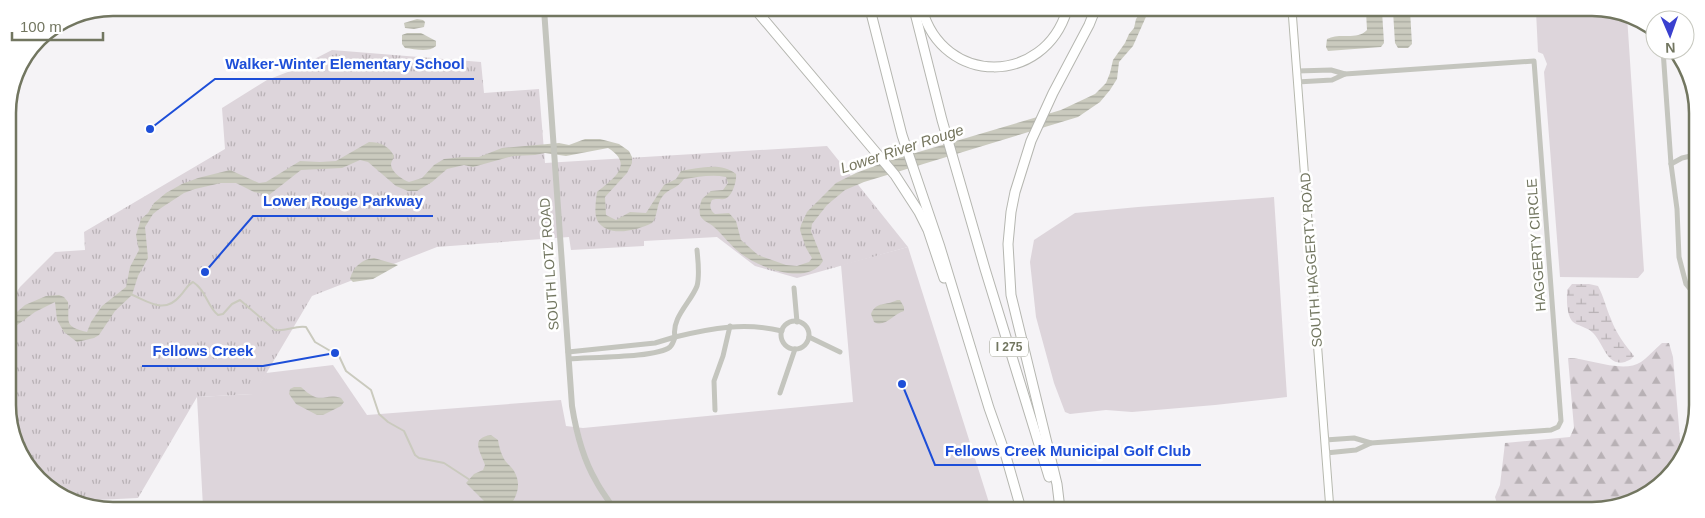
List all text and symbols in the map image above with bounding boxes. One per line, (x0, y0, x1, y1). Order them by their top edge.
scale bar (12, 10, 104, 42)
north arrow (1645, 10, 1695, 60)
text: 100 m (20, 18, 62, 35)
text: N (1665, 40, 1676, 56)
callout: Walker-Winter Elementary School (215, 49, 474, 79)
text: Walker-Winter Elementary School (225, 55, 465, 72)
water label: Lower River Rouge (838, 121, 966, 176)
street label: SOUTH HAGGERTY ROAD (1297, 172, 1325, 348)
street label: HAGGERTY CIRCLE (1523, 178, 1549, 312)
callout: Lower Rouge Parkway (253, 186, 433, 216)
text: Lower Rouge Parkway (263, 192, 424, 209)
street label: SOUTH LOTZ ROAD (536, 197, 562, 331)
callout: Fellows Creek (142, 336, 263, 366)
road number: I 275 (990, 338, 1028, 357)
text: Fellows Creek (153, 342, 254, 359)
callout: Fellows Creek Municipal Golf Club (935, 435, 1201, 465)
text: Fellows Creek Municipal Golf Club (945, 442, 1191, 459)

